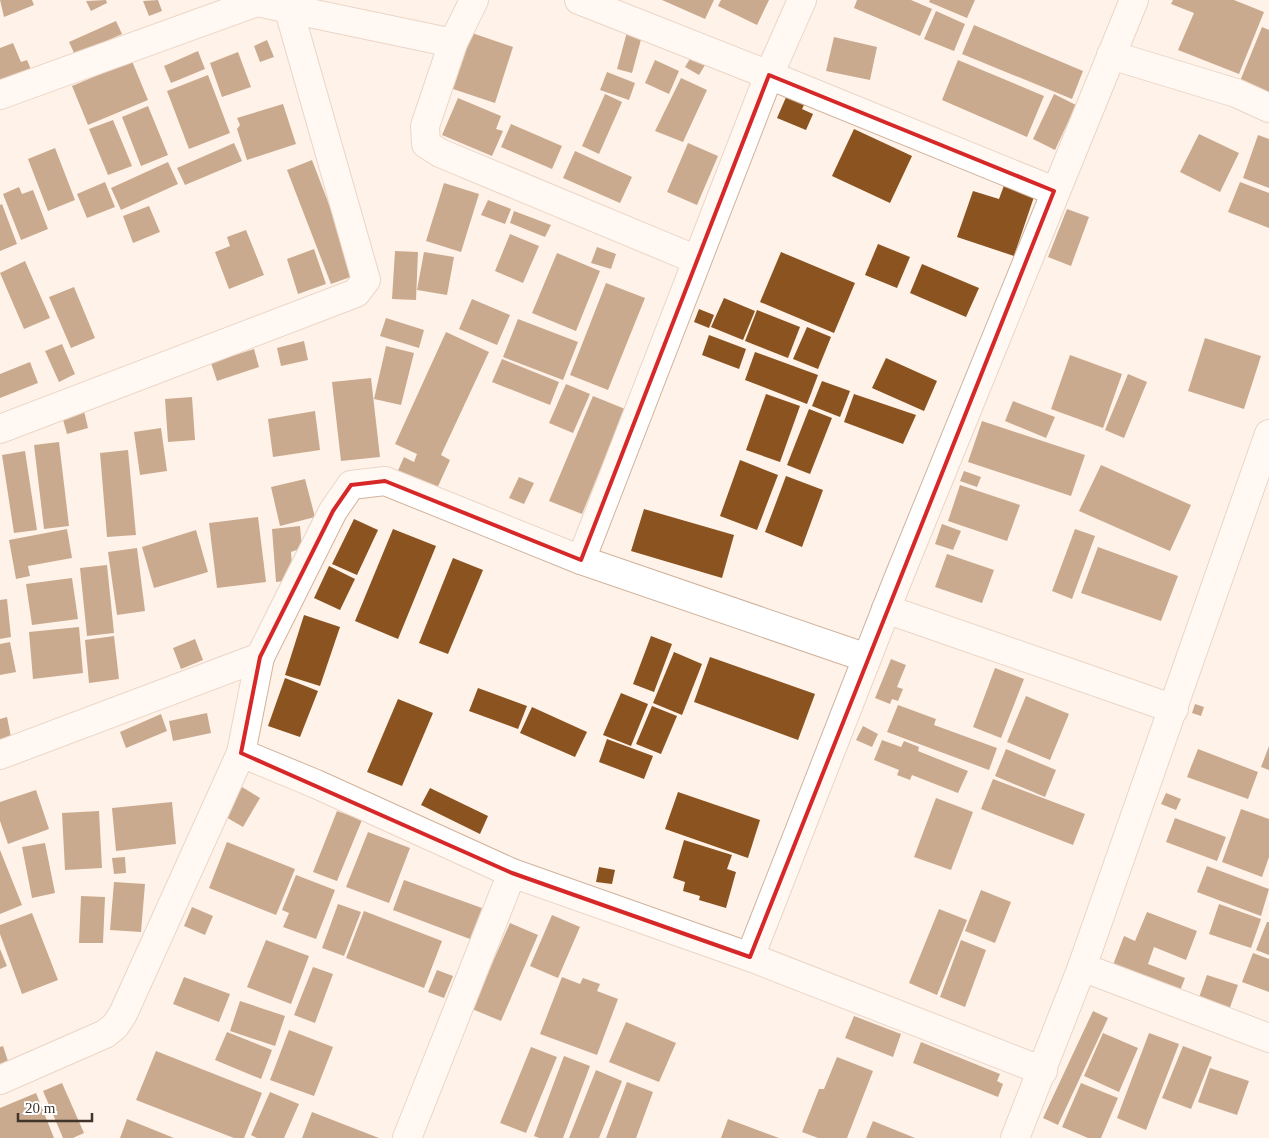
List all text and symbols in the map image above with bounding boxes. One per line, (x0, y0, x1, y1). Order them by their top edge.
scale bar (18, 1090, 91, 1122)
text: 20 m (25, 1100, 56, 1116)

